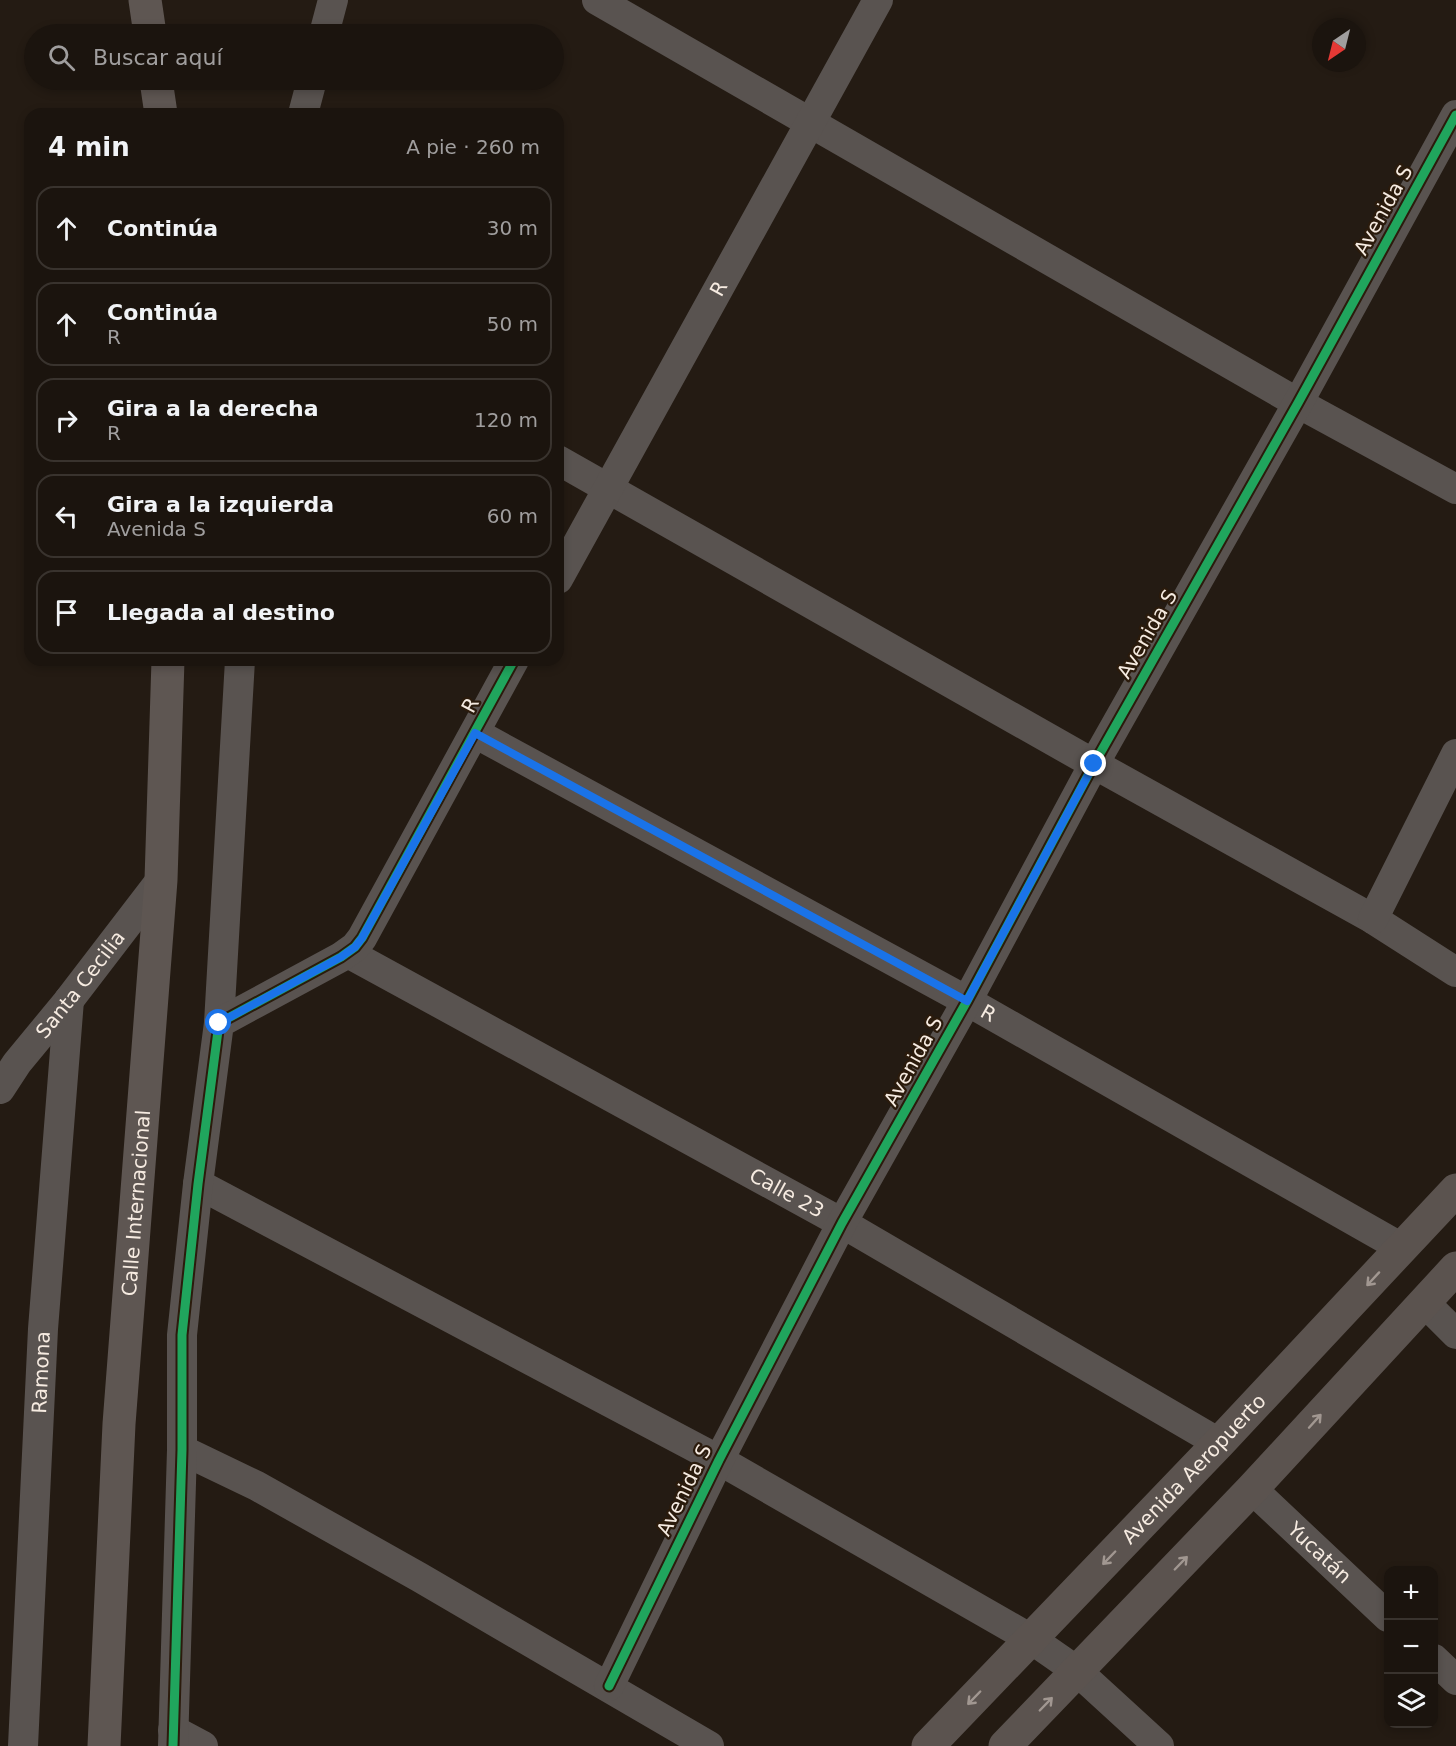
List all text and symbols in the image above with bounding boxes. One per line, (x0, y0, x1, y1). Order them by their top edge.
north arrow (1312, 18, 1366, 72)
search box (24, 24, 564, 90)
icon: search (45, 41, 78, 74)
text: Buscar aquí (93, 45, 223, 70)
text: 4 min (48, 132, 130, 162)
text: A pie · 260 m (406, 135, 540, 159)
street label: Avenida S (1349, 161, 1417, 259)
icon: ahead (50, 212, 83, 245)
text: Continúa (107, 216, 218, 241)
text: 30 m (487, 216, 538, 240)
street label: R (705, 276, 733, 300)
text: Continúa (107, 300, 218, 325)
icon: ahead (50, 308, 83, 341)
text: 50 m (487, 312, 538, 336)
text: R (107, 325, 121, 349)
text: Gira a la derecha (107, 396, 319, 421)
icon: right (50, 404, 83, 437)
text: 120 m (474, 408, 538, 432)
text: R (107, 421, 121, 445)
text: Gira a la izquierda (107, 492, 334, 517)
icon: left (50, 500, 83, 533)
text: 60 m (487, 504, 538, 528)
text: Avenida S (107, 517, 206, 541)
street label: Avenida S (1112, 585, 1182, 683)
icon: arrive (50, 596, 83, 629)
text: Llegada al destino (107, 600, 335, 625)
street label: R (456, 693, 484, 717)
route end (1080, 750, 1106, 776)
street label: Santa Cecilia (31, 926, 130, 1043)
street label: R (977, 999, 1001, 1027)
route start (205, 1009, 231, 1035)
street label: Avenida S (879, 1012, 947, 1110)
street label: Calle Internacional (117, 1109, 155, 1297)
street label: Calle 23 (745, 1163, 828, 1223)
one-way arrow (1366, 1272, 1380, 1287)
street label: Ramona (27, 1331, 55, 1414)
street label: Avenida Aeropuerto (1117, 1389, 1271, 1549)
one-way arrow (1308, 1414, 1322, 1429)
street label: Avenida S (652, 1440, 716, 1540)
street label: Yucatán (1282, 1516, 1357, 1588)
one-way arrow (1102, 1550, 1116, 1565)
one-way arrow (1174, 1556, 1188, 1571)
map controls (1384, 1566, 1438, 1728)
button: + (1384, 1566, 1438, 1620)
button: − (1384, 1620, 1438, 1674)
button: layers (1384, 1674, 1438, 1728)
one-way arrow (967, 1691, 981, 1706)
one-way arrow (1039, 1696, 1053, 1711)

